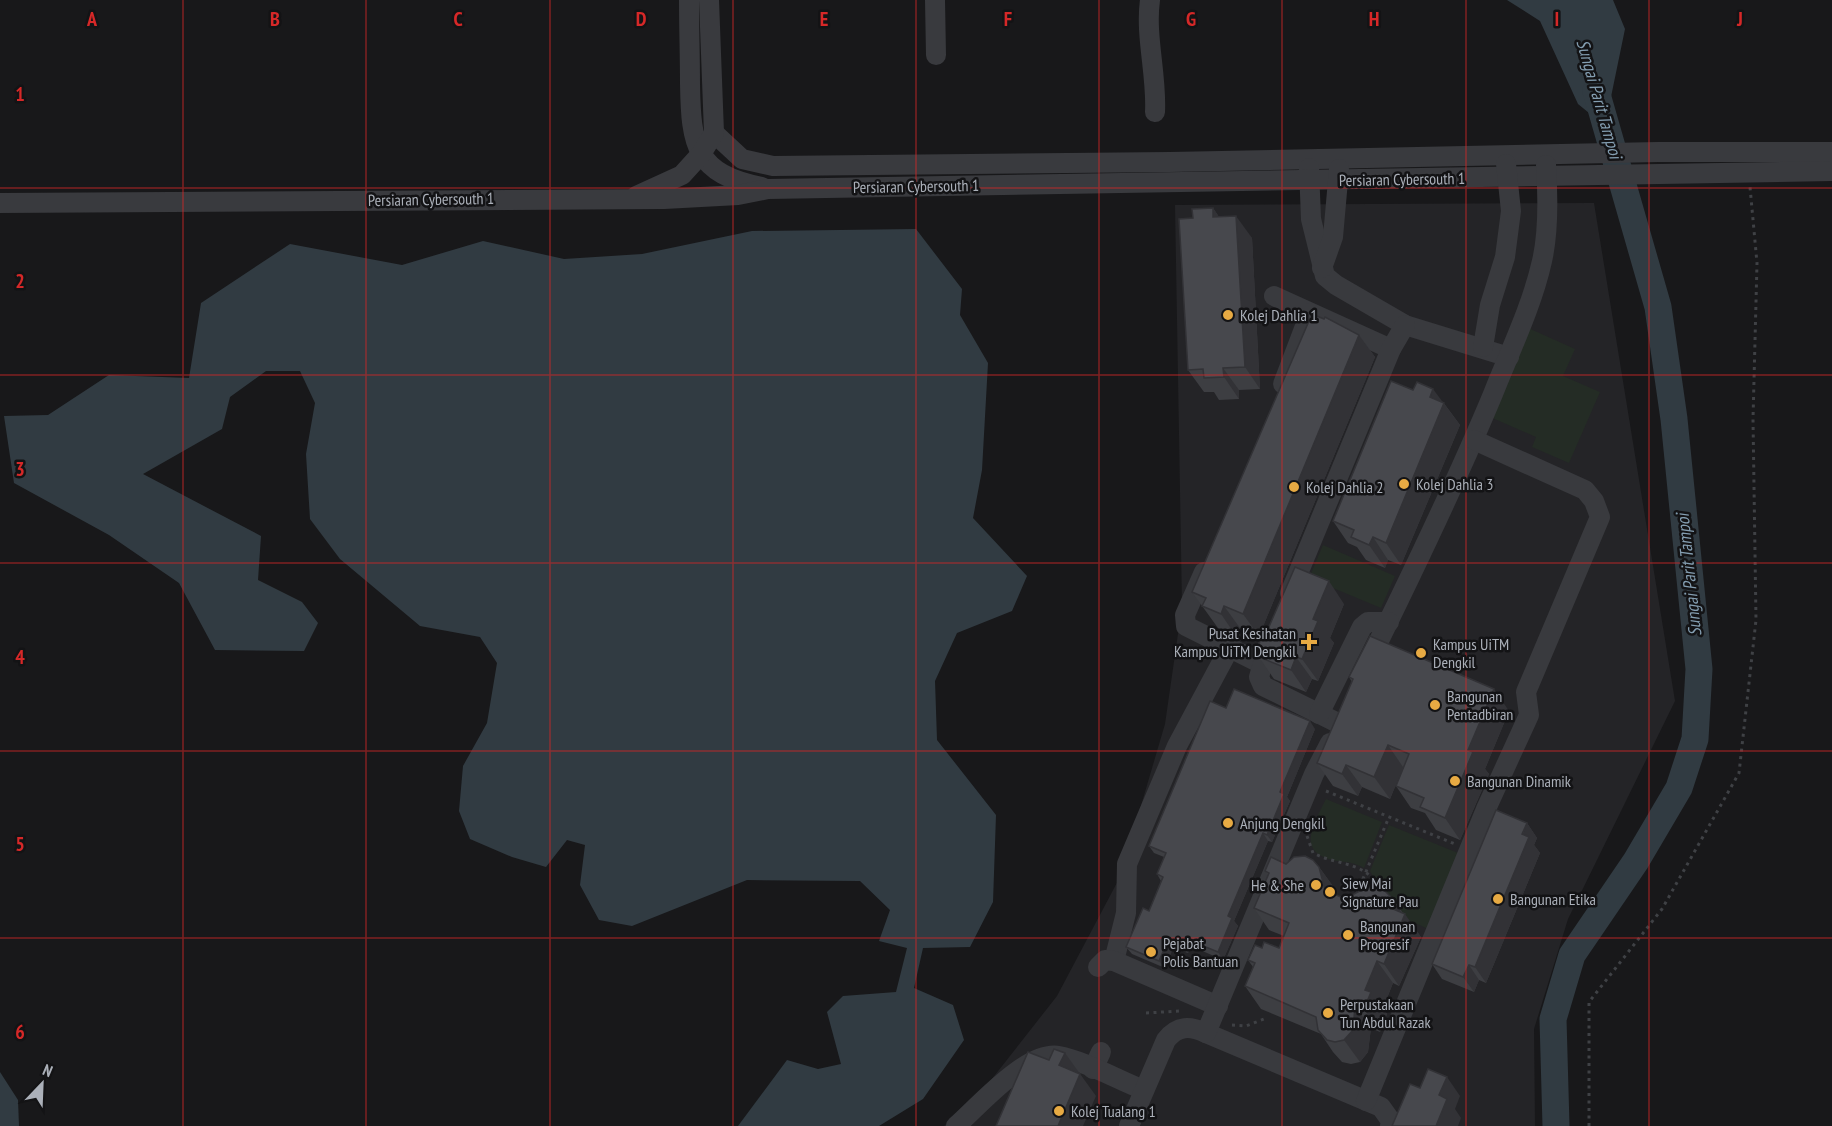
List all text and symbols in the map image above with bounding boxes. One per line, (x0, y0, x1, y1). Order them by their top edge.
text: A (86, 6, 98, 32)
text: B (270, 6, 280, 32)
text: C (453, 6, 463, 32)
text: D (636, 6, 647, 32)
text: E (820, 6, 828, 32)
text: F (1004, 6, 1012, 32)
text: G (1186, 6, 1196, 32)
text: H (1369, 6, 1379, 32)
text: I (1555, 6, 1559, 32)
text: J (1736, 6, 1743, 32)
water label: Sungai Parit Tampoi (1571, 37, 1628, 163)
text: 1 (15, 81, 25, 107)
street label: Persiaran Cybersouth 1 (1339, 168, 1465, 190)
street label: Persiaran Cybersouth 1 (853, 175, 979, 197)
street label: Persiaran Cybersouth 1 (368, 188, 494, 210)
text: 2 (15, 268, 25, 294)
place label: Kolej Dahlia 1 (1240, 305, 1317, 325)
marker: Kolej Dahlia 1 (1221, 308, 1235, 322)
text: 3 (15, 456, 25, 482)
place label: Kolej Dahlia 3 (1416, 474, 1493, 494)
place label: Kolej Dahlia 2 (1306, 477, 1383, 497)
marker: Kolej Dahlia 3 (1397, 477, 1411, 491)
marker: Kolej Dahlia 2 (1287, 480, 1301, 494)
water label: Sungai Parit Tampoi (1670, 511, 1706, 637)
place label: Pusat Kesihatan Kampus UiTM Dengkil (1174, 623, 1296, 661)
marker: Pusat Kesihatan Kampus UiTM Dengkil (1300, 633, 1318, 651)
place label: Kampus UiTM Dengkil (1433, 634, 1509, 672)
text: 4 (15, 644, 25, 670)
marker: Kampus UiTM Dengkil (1414, 646, 1428, 660)
place label: Bangunan Pentadbiran (1447, 686, 1513, 724)
marker: Bangunan Pentadbiran (1428, 698, 1442, 712)
place label: Bangunan Dinamik (1467, 771, 1572, 791)
marker: Bangunan Dinamik (1448, 774, 1462, 788)
place label: Anjung Dengkil (1240, 813, 1325, 833)
marker: Anjung Dengkil (1221, 816, 1235, 830)
text: 5 (15, 831, 25, 857)
place label: Siew Mai Signature Pau (1342, 873, 1419, 911)
place label: He & She (1251, 875, 1304, 895)
marker: He & She (1309, 878, 1323, 892)
marker: Siew Mai Signature Pau (1323, 885, 1337, 899)
place label: Bangunan Etika (1510, 889, 1596, 909)
marker: Bangunan Etika (1491, 892, 1505, 906)
place label: Bangunan Progresif (1360, 916, 1415, 954)
marker: Bangunan Progresif (1341, 928, 1355, 942)
place label: Pejabat Polis Bantuan (1163, 933, 1238, 971)
marker: Pejabat Polis Bantuan (1144, 945, 1158, 959)
place label: Perpustakaan Tun Abdul Razak (1340, 994, 1431, 1032)
marker: Perpustakaan Tun Abdul Razak (1321, 1006, 1335, 1020)
text: 6 (15, 1019, 25, 1045)
north arrow (12, 1054, 72, 1114)
text: N (40, 1059, 56, 1081)
place label: Kolej Tualang 1 (1071, 1101, 1156, 1121)
marker: Kolej Tualang 1 (1052, 1104, 1066, 1118)

